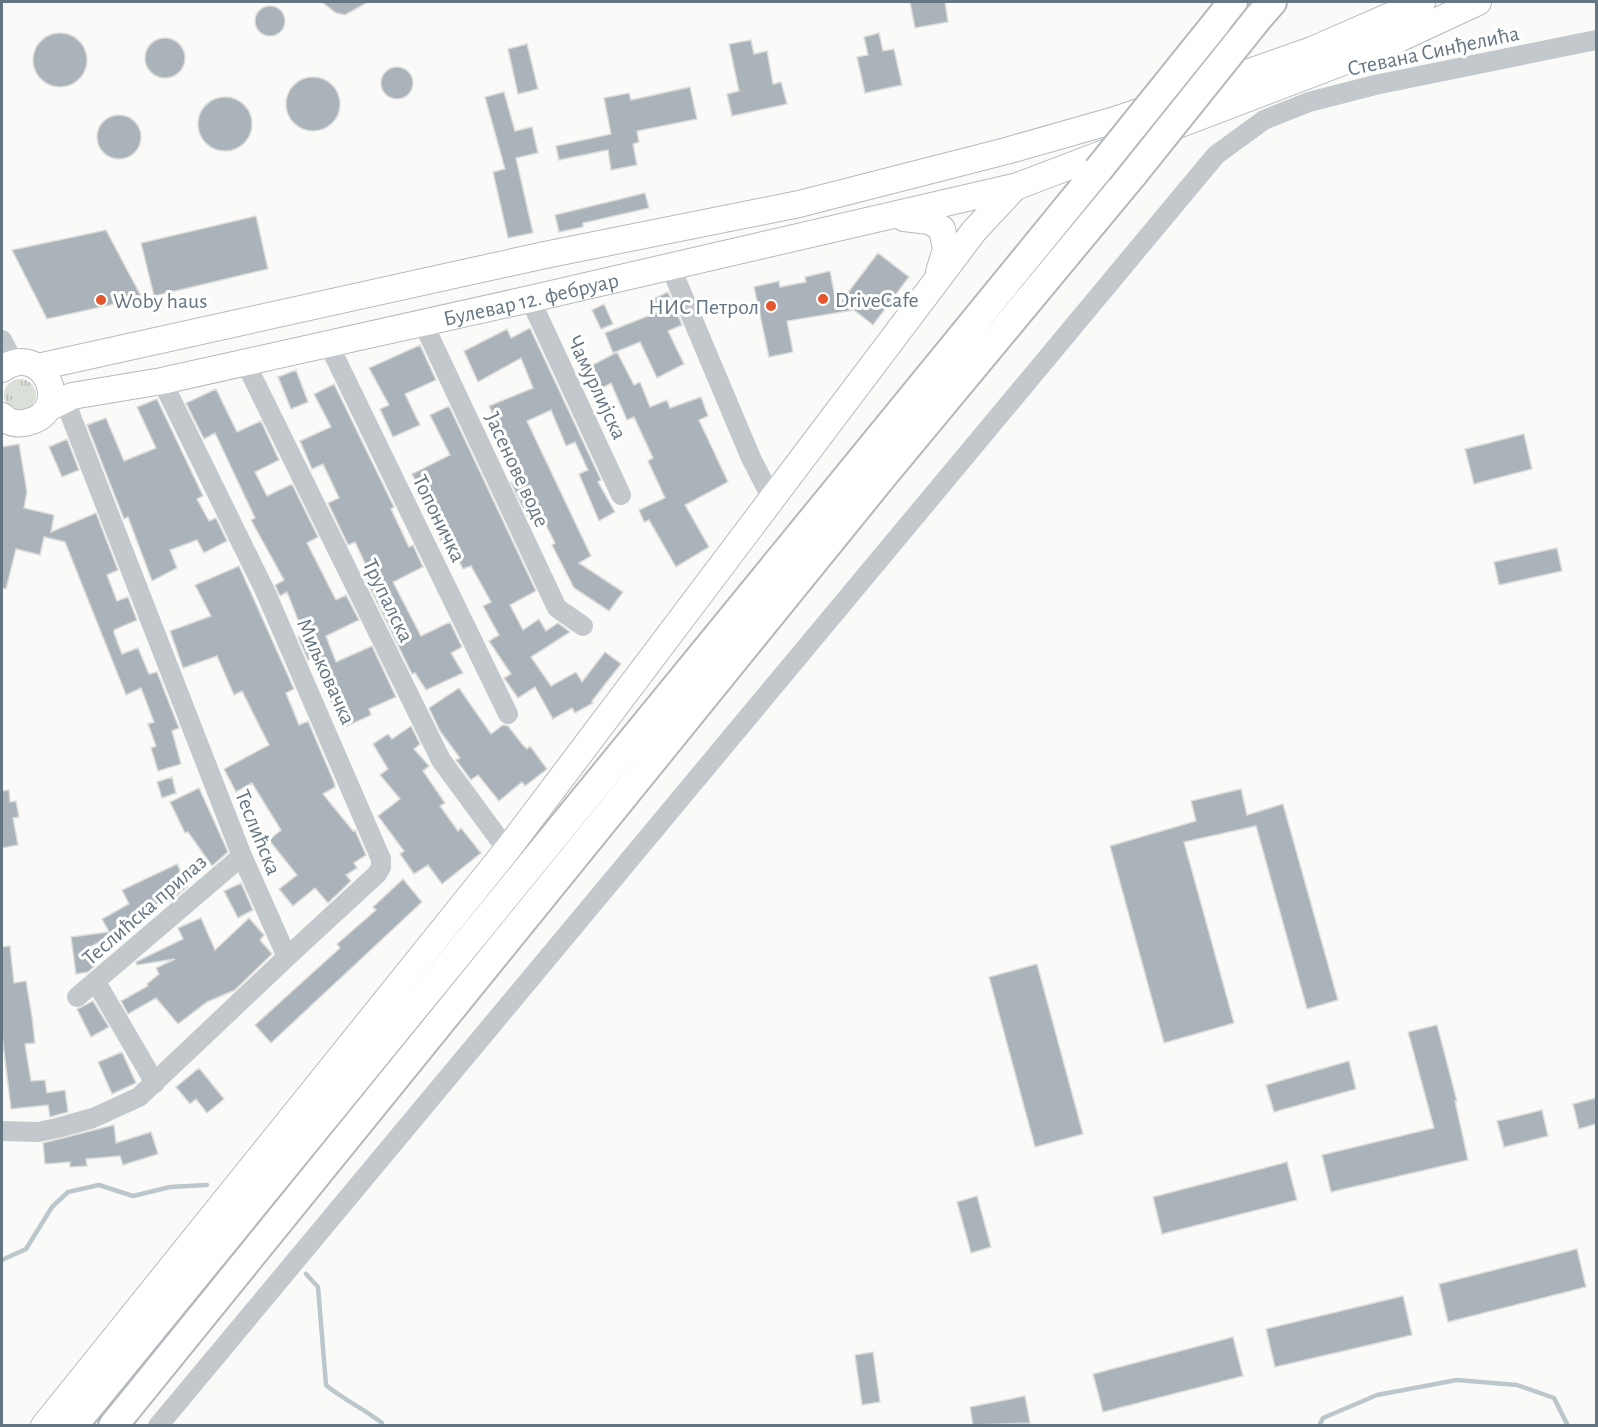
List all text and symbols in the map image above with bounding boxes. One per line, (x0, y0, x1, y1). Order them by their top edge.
street label: Стевана Синђелића (1345, 22, 1521, 80)
street label: Булевар 12. фебруар (441, 269, 621, 330)
place label: DriveCafe (835, 289, 919, 311)
place label: Woby haus (113, 290, 207, 312)
marker: DriveCafe (816, 292, 830, 306)
marker: Woby haus (94, 293, 108, 307)
place label: НИС Петрол (648, 296, 759, 318)
marker: НИС Петрол (764, 299, 778, 313)
street label: Чамурлијска (563, 332, 631, 443)
street label: Јасенове воде (481, 408, 553, 530)
street label: Топоничка (409, 471, 470, 566)
street label: Трупалска (359, 555, 418, 645)
street label: Миљковачка (293, 615, 359, 728)
street label: Теслићска (231, 787, 285, 878)
street label: Теслићска прилаз (78, 850, 211, 969)

